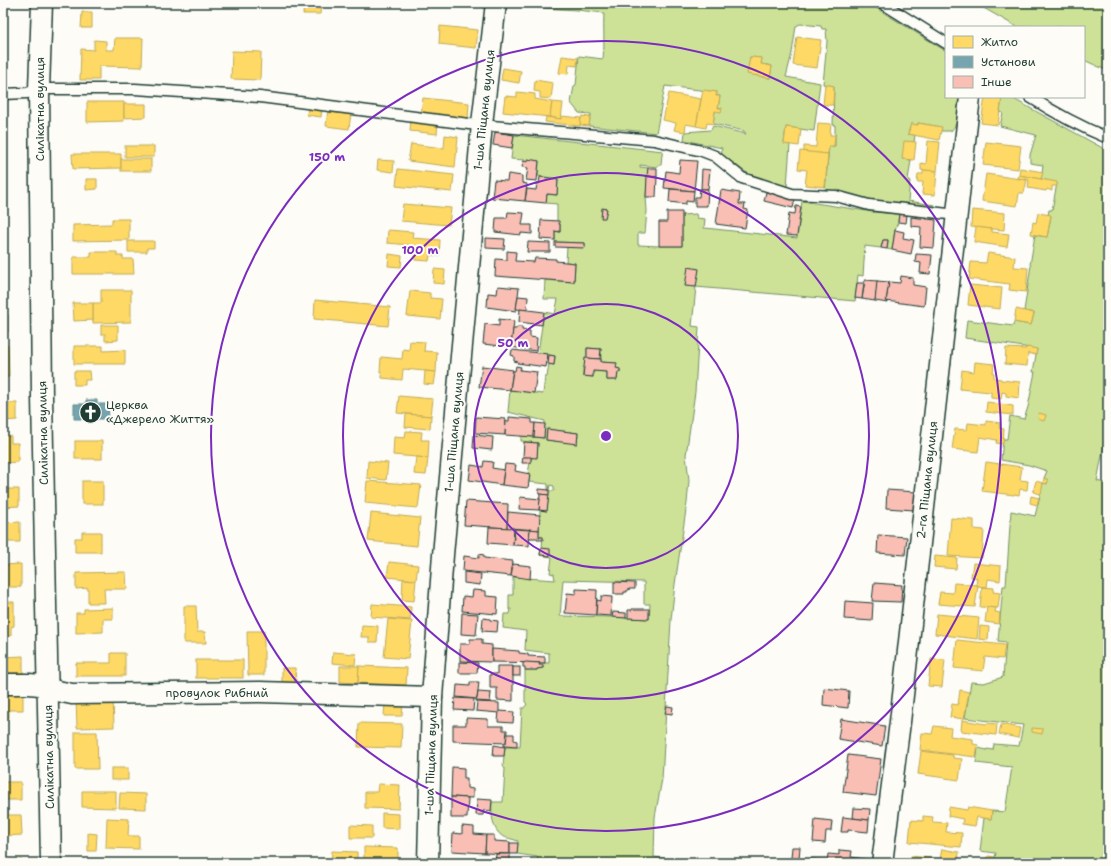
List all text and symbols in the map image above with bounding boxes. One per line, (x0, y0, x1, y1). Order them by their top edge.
legend (945, 26, 1085, 98)
text: Житло (981, 34, 1018, 50)
street label: 1-ша Піщана вулиця (470, 49, 498, 171)
text: Установи (981, 54, 1036, 70)
street label: Силікатна вулиця (32, 57, 48, 161)
text: Інше (981, 74, 1012, 90)
text: 150 m (309, 149, 345, 165)
text: 100 m (402, 242, 439, 258)
text: 50 m (498, 335, 529, 351)
street label: 1-ша Піщана вулиця (441, 371, 467, 493)
street label: Силікатна вулиця (34, 381, 52, 485)
place label: Церква «Джерело Життя» (106, 397, 214, 427)
church icon: Церква «Джерело Життя» (78, 399, 104, 425)
street label: 2-га Піщана вулиця (913, 420, 941, 540)
centre of rings (599, 429, 613, 443)
street label: провулок Рибний (166, 685, 269, 701)
street label: 1-ша Піщана вулиця (421, 694, 441, 816)
street label: Силікатна вулиця (40, 705, 58, 809)

